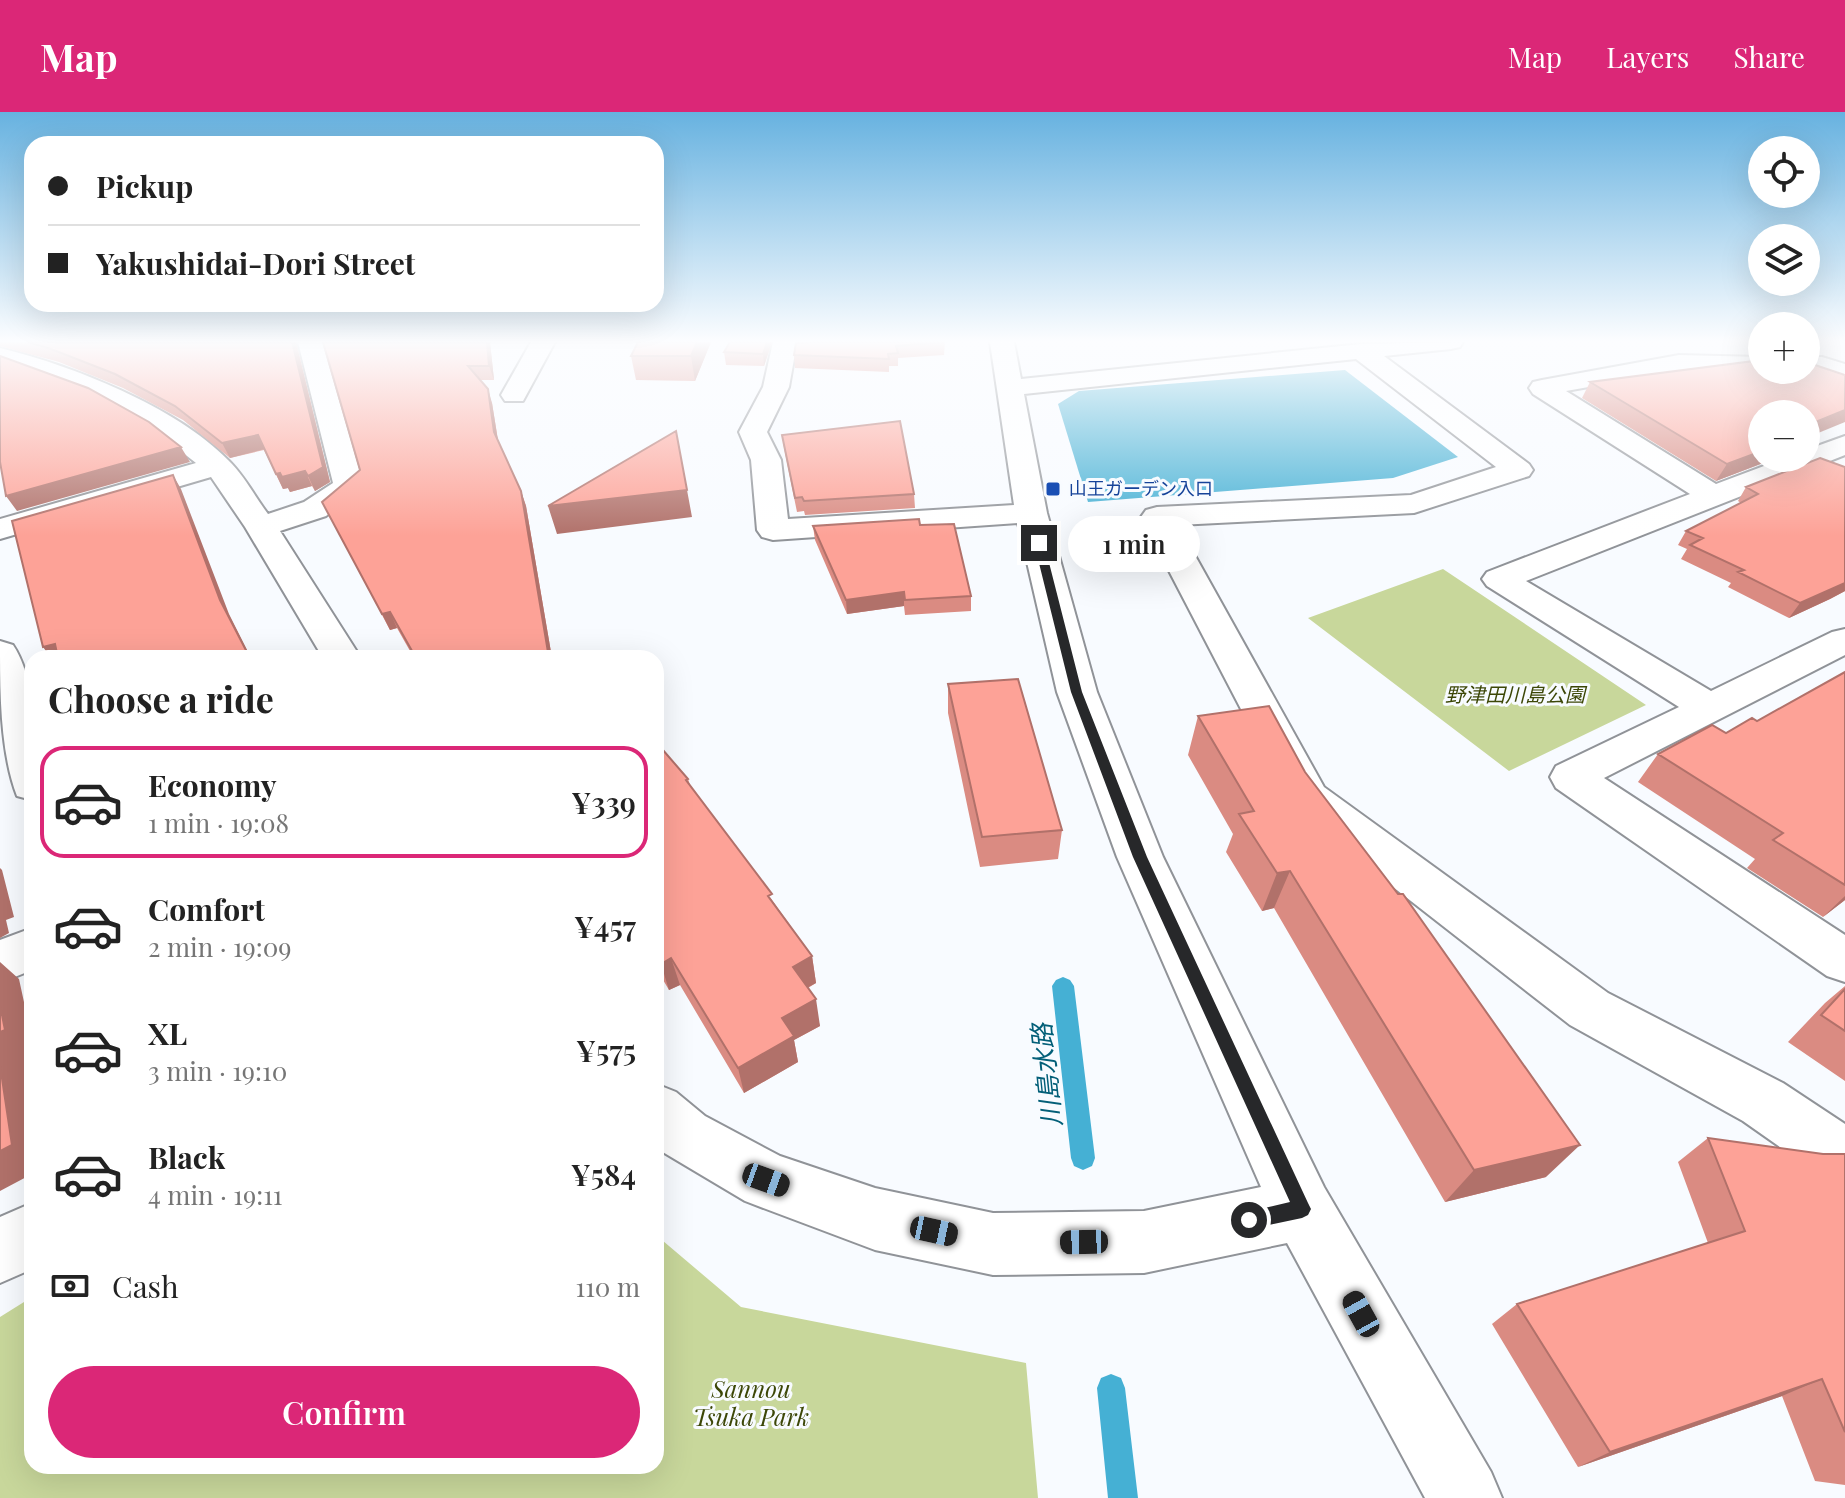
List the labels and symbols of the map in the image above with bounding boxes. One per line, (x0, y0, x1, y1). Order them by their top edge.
place label: 山王ガーデン入口 (1069, 476, 1213, 500)
marker: 山王ガーデン入口 (1044, 480, 1062, 498)
callout: 1 min (1067, 515, 1199, 571)
route end (1021, 525, 1057, 561)
park label: 野津田川島公園 (1445, 680, 1588, 707)
water label: 川島水路 (1022, 1020, 1068, 1129)
car (739, 1161, 793, 1199)
route start (1231, 1202, 1267, 1238)
car (908, 1214, 960, 1248)
car (1060, 1230, 1108, 1254)
car (1339, 1287, 1383, 1341)
park label: Sannou Tsuka Park (693, 1372, 809, 1432)

